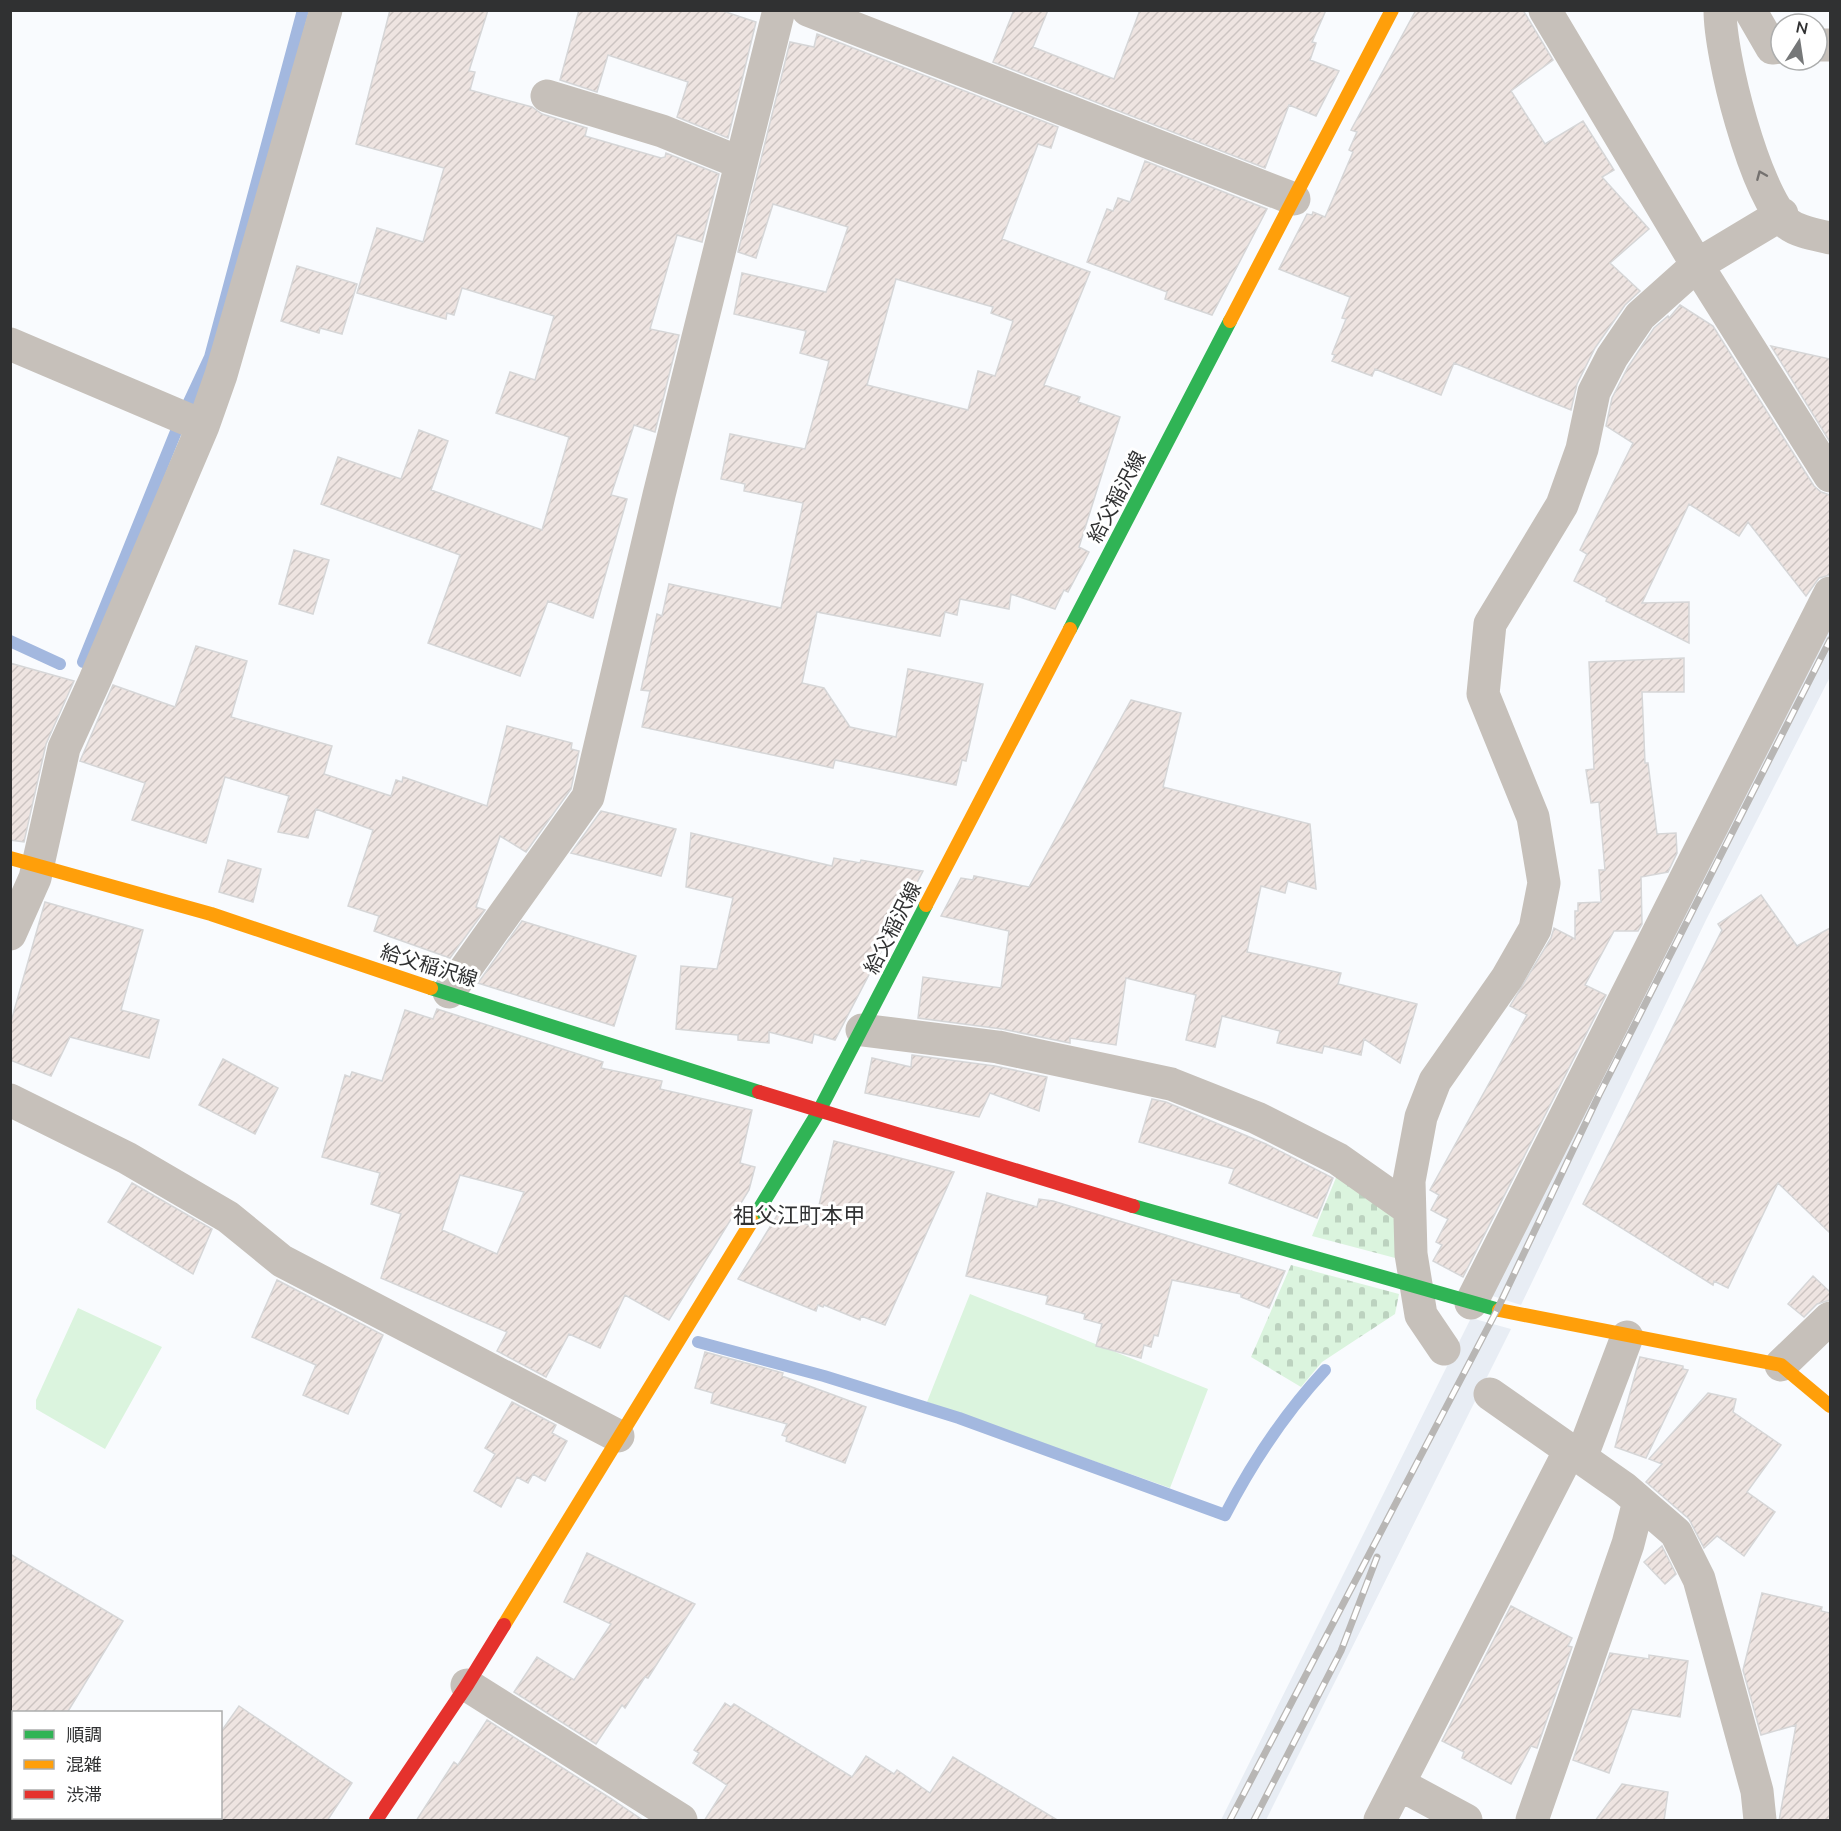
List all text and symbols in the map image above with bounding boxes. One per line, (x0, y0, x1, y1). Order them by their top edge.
north arrow (1769, 12, 1829, 72)
text: N (1794, 16, 1810, 40)
one-way arrow (1756, 171, 1768, 182)
street label: 給父稲沢線 (1082, 447, 1152, 547)
street label: 給父稲沢線 (858, 877, 928, 979)
street label: 給父稲沢線 (377, 938, 481, 994)
district label: 祖父江町本甲 (733, 1201, 865, 1231)
legend (12, 1711, 222, 1819)
text: 順調 (66, 1723, 102, 1747)
text: 混雑 (66, 1753, 102, 1777)
text: 渋滞 (66, 1783, 102, 1807)

